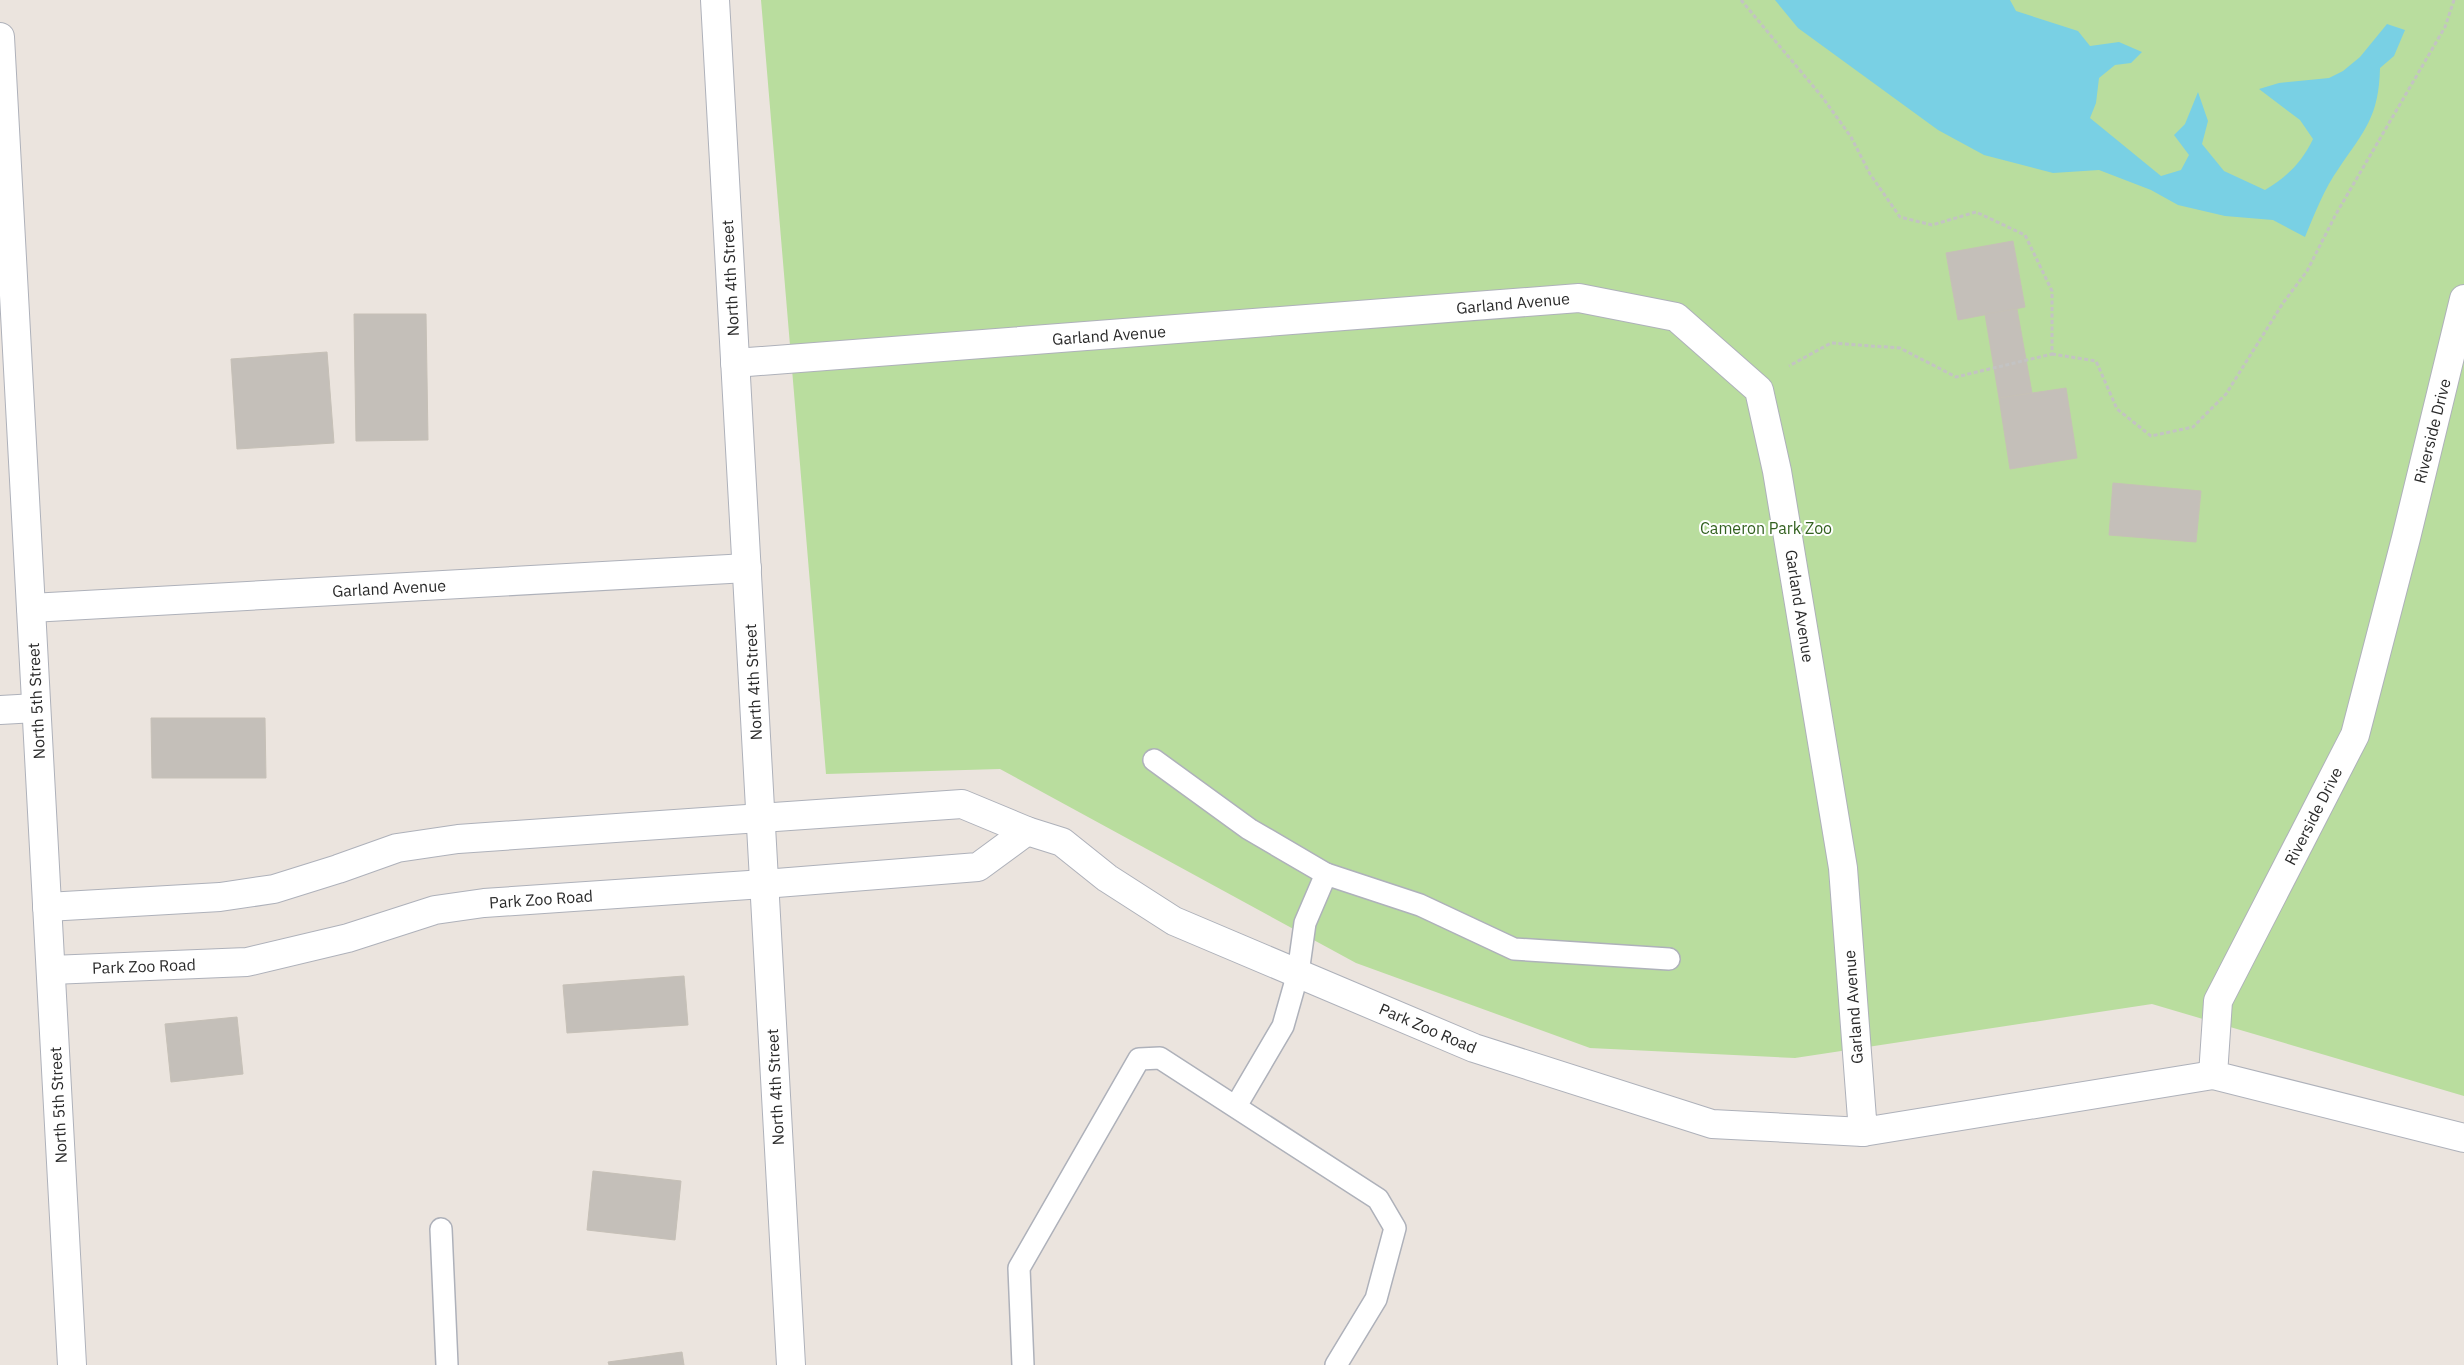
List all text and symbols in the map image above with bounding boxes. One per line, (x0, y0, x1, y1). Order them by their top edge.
street label: North 4th Street (717, 219, 743, 337)
street label: Garland Avenue (1455, 288, 1571, 318)
street label: Garland Avenue (1051, 321, 1167, 349)
street label: Riverside Drive (2409, 376, 2455, 486)
park label: Cameron Park Zoo (1700, 518, 1832, 538)
street label: Garland Avenue (1781, 548, 1819, 664)
street label: Garland Avenue (332, 575, 447, 601)
street label: North 4th Street (740, 623, 766, 741)
street label: North 5th Street (23, 642, 49, 760)
street label: Riverside Drive (2280, 763, 2346, 868)
street label: Park Zoo Road (489, 885, 593, 913)
street label: Garland Avenue (1839, 949, 1867, 1065)
street label: Park Zoo Road (92, 954, 196, 978)
street label: Park Zoo Road (1376, 999, 1480, 1057)
street label: North 4th Street (762, 1028, 788, 1146)
street label: North 5th Street (45, 1046, 71, 1164)

